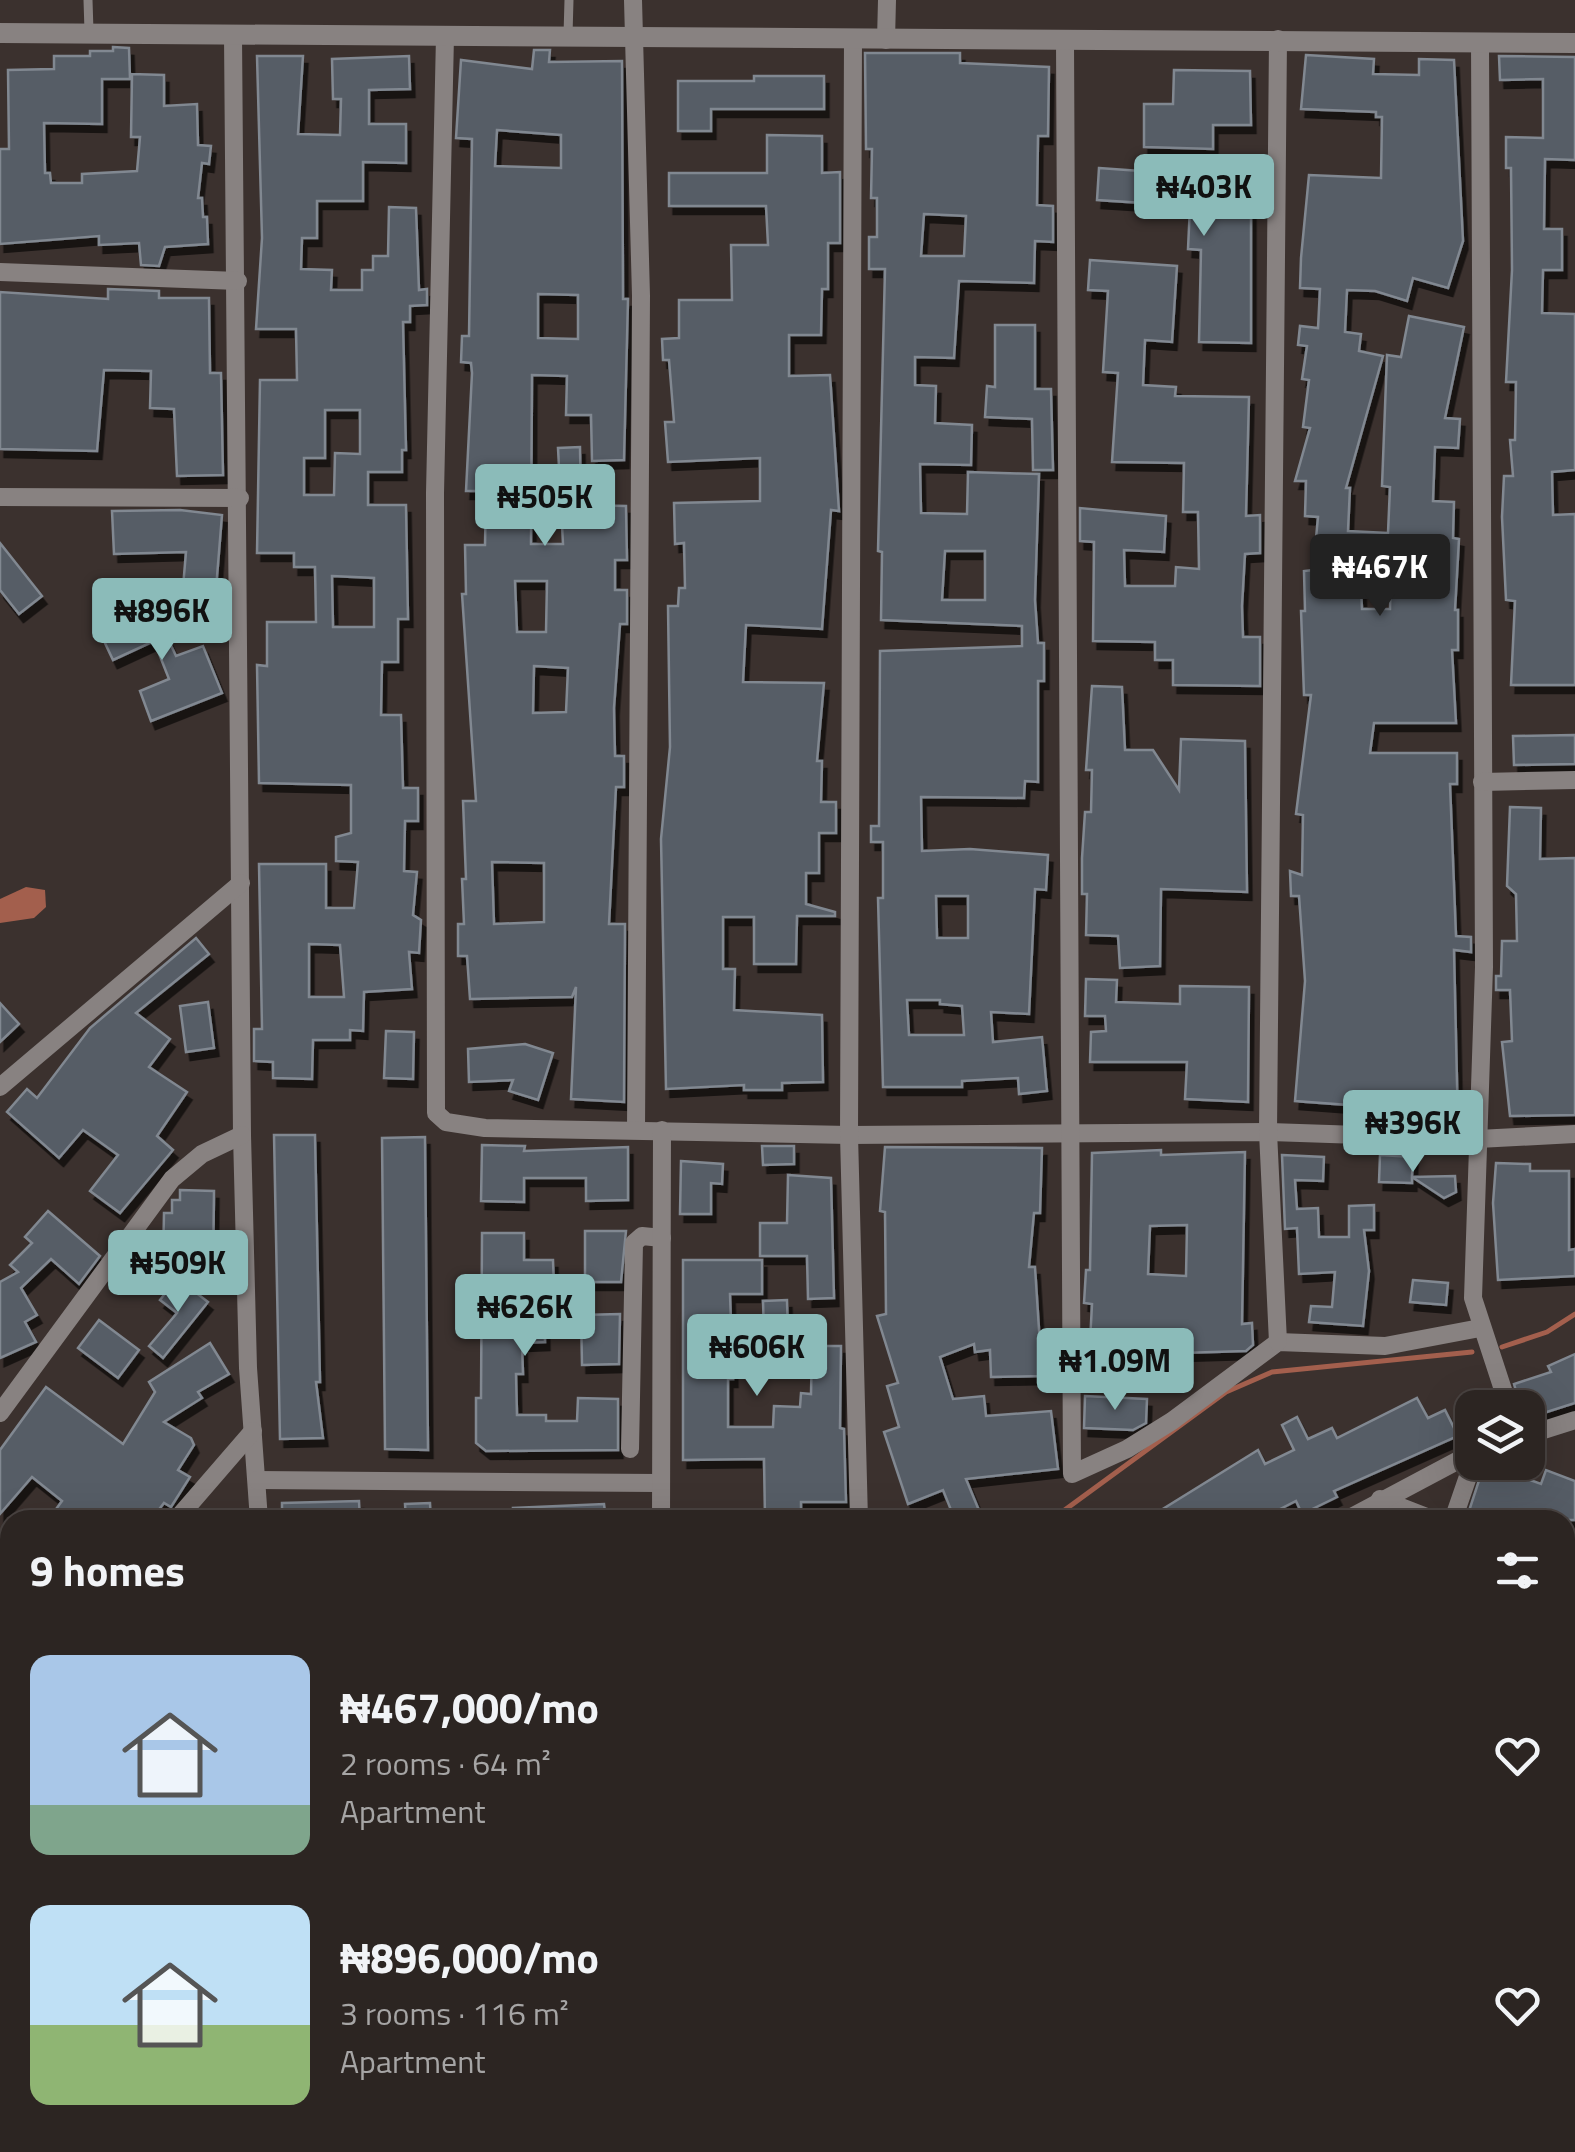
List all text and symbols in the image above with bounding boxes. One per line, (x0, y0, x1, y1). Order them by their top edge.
pin: ₦403K (1134, 154, 1274, 239)
text: ₦403K (1156, 162, 1252, 210)
pin: ₦505K (475, 464, 615, 549)
text: ₦505K (497, 472, 593, 520)
pin: ₦467K (1310, 534, 1450, 619)
text: ₦467K (1332, 542, 1428, 590)
pin: ₦896K (92, 578, 232, 663)
text: ₦896K (114, 586, 210, 634)
pin: ₦396K (1343, 1090, 1483, 1175)
text: ₦396K (1365, 1098, 1461, 1146)
pin: ₦509K (108, 1230, 248, 1315)
text: ₦509K (130, 1238, 226, 1286)
pin: ₦626K (455, 1274, 595, 1359)
text: ₦626K (477, 1282, 573, 1330)
pin: ₦606K (687, 1314, 827, 1399)
text: ₦606K (709, 1322, 805, 1370)
pin: ₦1.09M (1034, 1328, 1196, 1413)
text: ₦1.09M (1059, 1336, 1171, 1384)
map controls (1455, 1390, 1545, 1480)
button: layers (1455, 1390, 1545, 1480)
text: 9 homes (30, 1538, 185, 1602)
icon: filters (1490, 1543, 1545, 1598)
text: ₦467,000/mo (340, 1675, 599, 1739)
icon: home (110, 1695, 230, 1815)
icon: heart (1490, 1728, 1545, 1783)
text: 2 rooms · 64 m² (340, 1739, 551, 1787)
text: Apartment (340, 1787, 486, 1835)
text: ₦896,000/mo (340, 1925, 599, 1989)
icon: home (110, 1945, 230, 2065)
icon: heart (1490, 1978, 1545, 2033)
text: 3 rooms · 116 m² (340, 1989, 569, 2037)
text: Apartment (340, 2037, 486, 2085)

